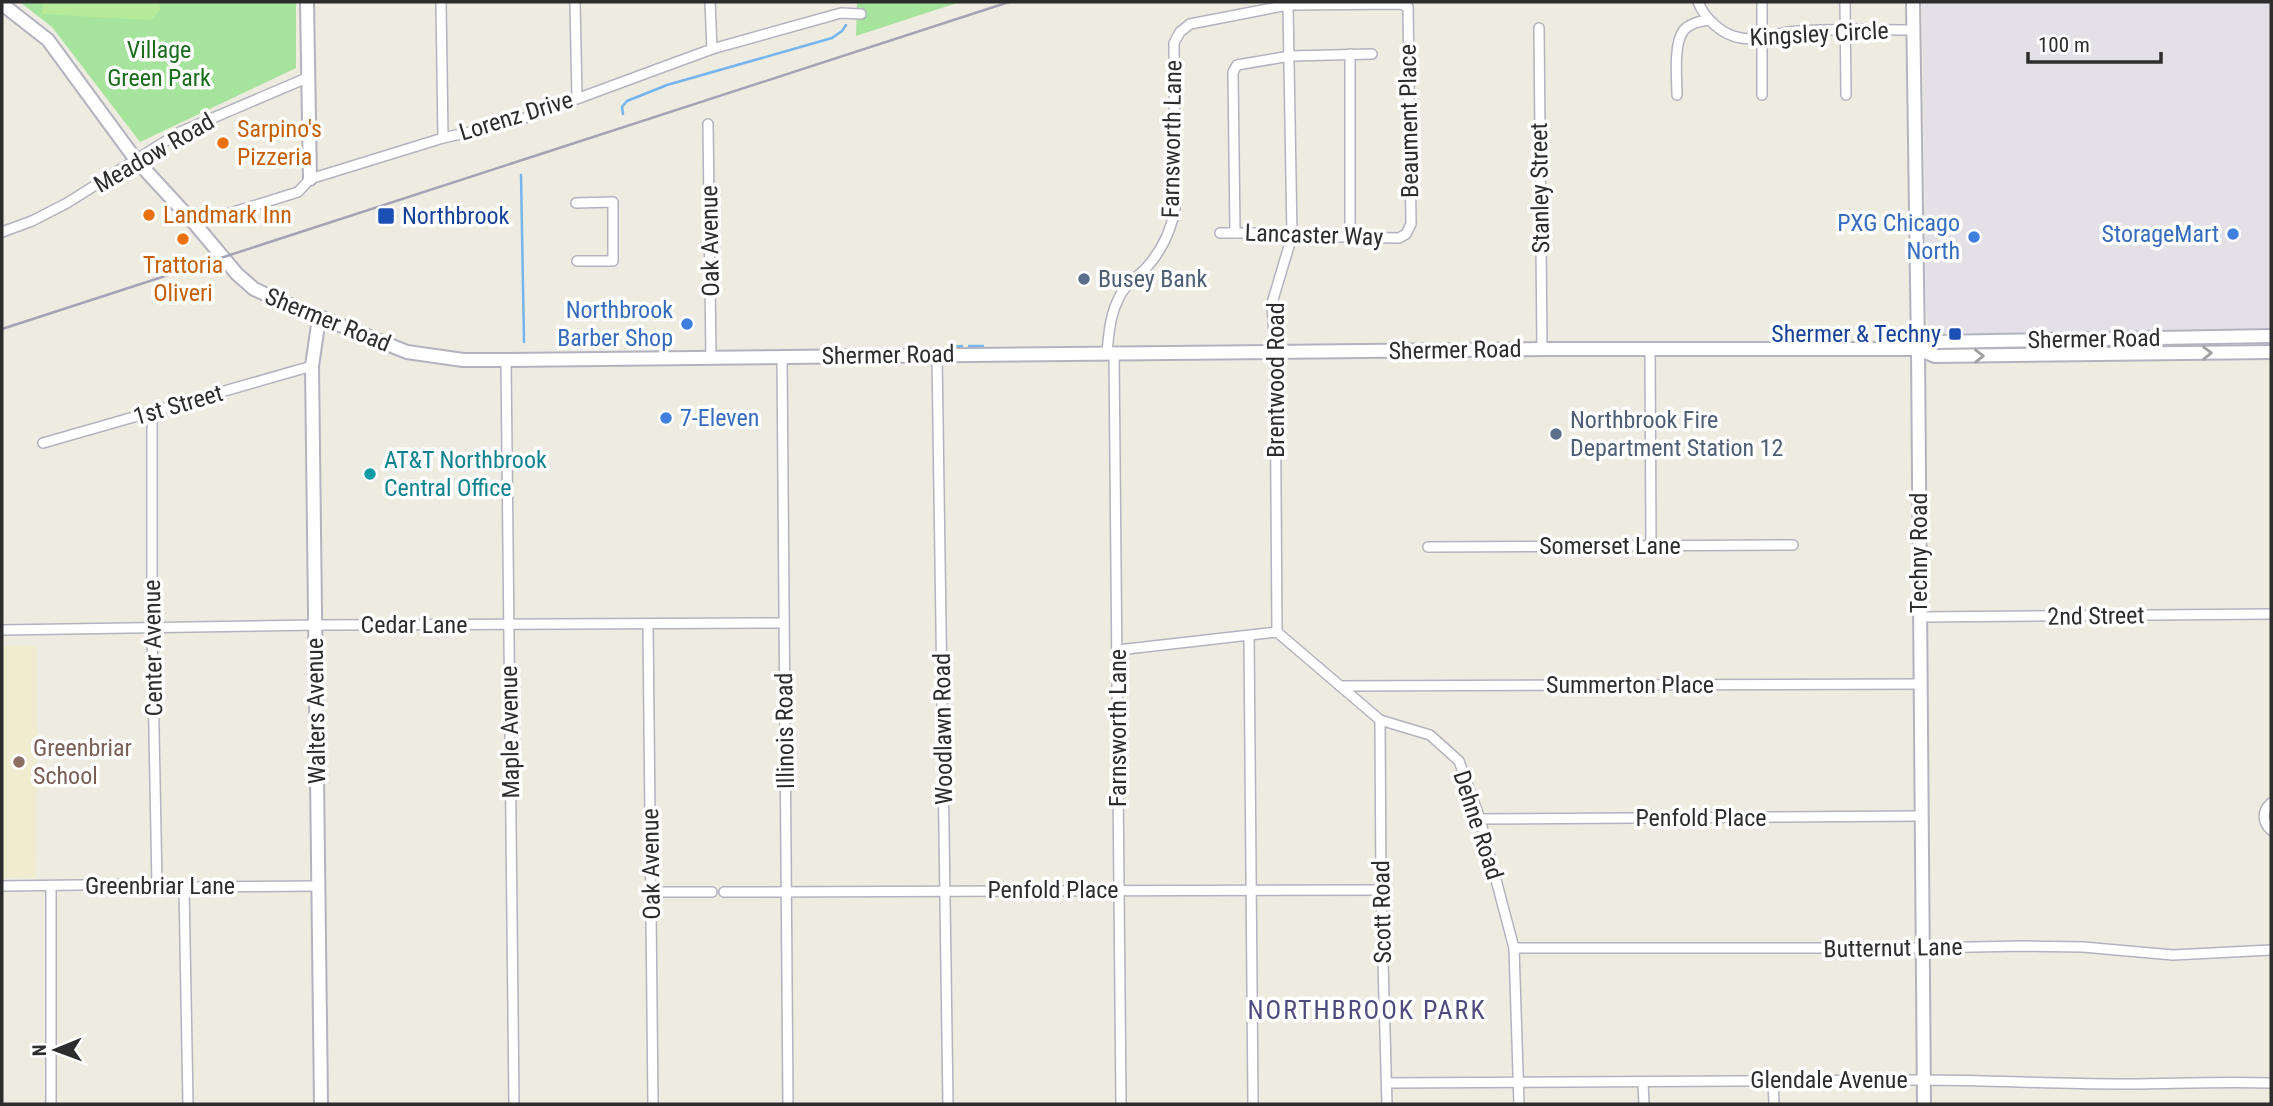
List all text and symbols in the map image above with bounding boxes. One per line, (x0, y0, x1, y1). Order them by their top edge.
street label: Kingsley Circle (1749, 16, 1889, 52)
scale bar (2028, 21, 2161, 65)
text: 100 m (2038, 33, 2090, 57)
park label: Village Green Park (107, 36, 211, 92)
street label: Beaument Place (1394, 44, 1424, 198)
street label: Farnsworth Lane (1157, 60, 1187, 218)
street label: Lorenz Drive (456, 85, 576, 147)
street label: Meadow Road (89, 107, 219, 199)
place label: Sarpino's Pizzeria (237, 115, 322, 171)
street label: Stanley Street (1525, 122, 1555, 254)
marker: Sarpino's Pizzeria (215, 135, 231, 151)
street label: Oak Avenue (695, 185, 725, 297)
place label: Landmark Inn (163, 201, 292, 229)
place label: Northbrook (402, 202, 510, 230)
marker: Northbrook (376, 206, 396, 226)
marker: Landmark Inn (141, 207, 157, 223)
place label: PXG Chicago North (1837, 209, 1960, 265)
street label: Lancaster Way (1244, 219, 1384, 251)
place label: StorageMart (2102, 220, 2219, 248)
marker: StorageMart (2225, 226, 2241, 242)
marker: PXG Chicago North (1966, 229, 1982, 245)
marker: Trattoria Oliveri (175, 231, 191, 247)
place label: Trattoria Oliveri (143, 251, 223, 307)
place label: Busey Bank (1098, 265, 1207, 293)
marker: Busey Bank (1076, 271, 1092, 287)
street label: Shermer Road (261, 282, 395, 358)
place label: Northbrook Barber Shop (557, 296, 673, 352)
street label: Brentwood Road (1262, 302, 1290, 458)
marker: Northbrook Barber Shop (679, 316, 695, 332)
place label: Shermer & Techny (1771, 320, 1941, 348)
street label: Shermer Road (2027, 324, 2161, 354)
marker: Shermer & Techny (1947, 326, 1963, 342)
street label: Shermer Road (1388, 335, 1522, 365)
street label: Shermer Road (821, 340, 955, 370)
one-way arrow (2202, 345, 2213, 361)
one-way arrow (1974, 348, 1985, 364)
street label: 1st Street (130, 379, 226, 431)
place label: 7-Eleven (680, 404, 759, 432)
place label: Northbrook Fire Department Station 12 (1570, 406, 1783, 462)
marker: 7-Eleven (658, 410, 674, 426)
marker: Northbrook Fire Department Station 12 (1548, 426, 1564, 442)
place label: AT&T Northbrook Central Office (384, 446, 547, 502)
marker: AT&T Northbrook Central Office (362, 466, 378, 482)
street label: Techny Road (1905, 493, 1933, 613)
street label: Somerset Lane (1539, 532, 1681, 560)
street label: Center Avenue (138, 579, 168, 717)
street label: 2nd Street (2047, 601, 2145, 631)
street label: Cedar Lane (361, 611, 467, 639)
street label: Walters Avenue (301, 638, 331, 784)
street label: Farnsworth Lane (1104, 649, 1132, 807)
street label: Woodlawn Road (928, 653, 958, 805)
street label: Maple Avenue (495, 665, 525, 799)
street label: Summerton Place (1546, 671, 1714, 699)
street label: Illinois Road (770, 673, 800, 789)
place label: Greenbriar School (33, 734, 132, 790)
marker: Greenbriar School (11, 754, 27, 770)
street label: Dehne Road (1447, 767, 1509, 883)
street label: Penfold Place (1635, 804, 1767, 832)
street label: Oak Avenue (636, 808, 666, 920)
street label: Scott Road (1367, 860, 1397, 964)
street label: Greenbriar Lane (85, 872, 235, 900)
street label: Penfold Place (987, 876, 1119, 904)
street label: Butternut Lane (1823, 933, 1963, 963)
district label: NORTHBROOK PARK (1247, 995, 1487, 1025)
north arrow (21, 1015, 91, 1085)
text: N (28, 1044, 51, 1056)
street label: Glendale Avenue (1750, 1066, 1908, 1094)

